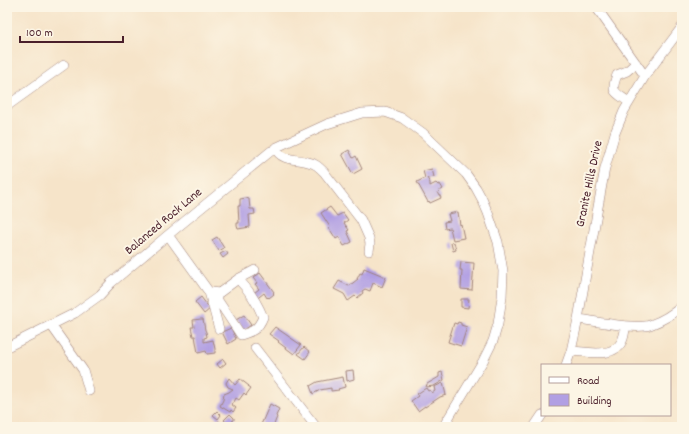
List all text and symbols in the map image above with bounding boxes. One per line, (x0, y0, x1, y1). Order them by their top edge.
scale bar (20, 18, 123, 44)
text: 100 m (26, 25, 53, 42)
street label: Granite Hills Drive (572, 139, 609, 229)
street label: Balanced Rock Lane (121, 184, 207, 260)
legend (541, 364, 671, 416)
text: Road (577, 373, 599, 390)
text: Building (577, 393, 612, 410)

